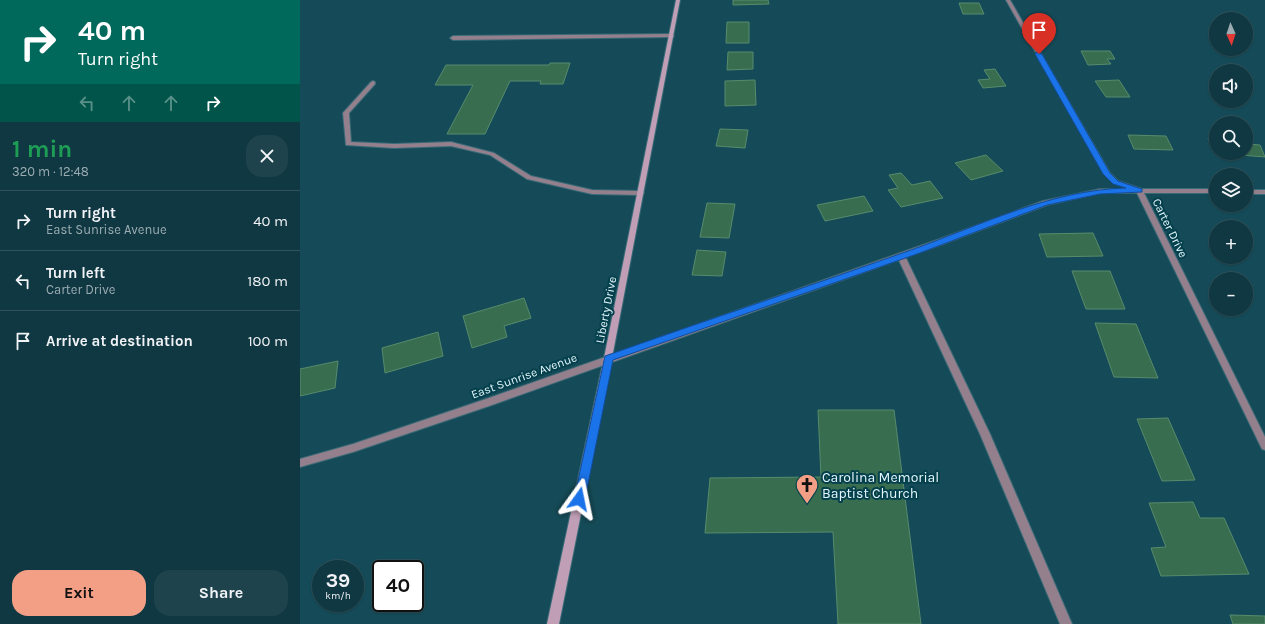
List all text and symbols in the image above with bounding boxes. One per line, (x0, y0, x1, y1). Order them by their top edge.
north arrow (1209, 12, 1253, 56)
map controls (1209, 12, 1253, 316)
pin (1022, 13, 1056, 54)
text: 40 m (78, 14, 146, 47)
icon: right (12, 16, 64, 68)
icon: arrive (1028, 19, 1050, 41)
text: Turn right (78, 48, 158, 70)
button: sound (1209, 64, 1253, 108)
icon: left (76, 92, 98, 114)
icon: ahead (118, 92, 140, 114)
icon: ahead (160, 92, 182, 114)
icon: right (202, 92, 224, 114)
button: search (1209, 116, 1253, 160)
text: 1 min (12, 135, 72, 163)
button: close (246, 135, 288, 177)
text: 320 m · 12:48 (12, 164, 89, 179)
button: layers (1209, 168, 1253, 212)
street label: Carter Drive (1150, 196, 1190, 260)
text: Turn right (46, 204, 116, 222)
icon: right (12, 210, 34, 232)
text: 40 m (253, 212, 288, 230)
button: + (1209, 220, 1253, 264)
text: East Sunrise Avenue (46, 222, 167, 237)
text: Turn left (46, 264, 105, 282)
icon: left (12, 270, 34, 292)
text: 180 m (247, 272, 288, 290)
button: − (1209, 272, 1253, 316)
street label: Liberty Drive (593, 275, 619, 345)
text: Carter Drive (46, 282, 116, 297)
icon: arrive (12, 330, 34, 352)
text: Arrive at destination (46, 332, 193, 350)
text: 100 m (248, 332, 288, 350)
street label: East Sunrise Avenue (469, 350, 579, 402)
place label: Carolina Memorial Baptist Church (822, 469, 939, 502)
church icon: Carolina Memorial Baptist Church (794, 472, 820, 505)
position arrow (558, 478, 600, 520)
speed limit sign: 40 (372, 560, 424, 612)
text: 39 (326, 569, 350, 592)
button: Exit (12, 570, 146, 616)
button: Share (154, 570, 288, 616)
text: km/h (325, 590, 351, 602)

